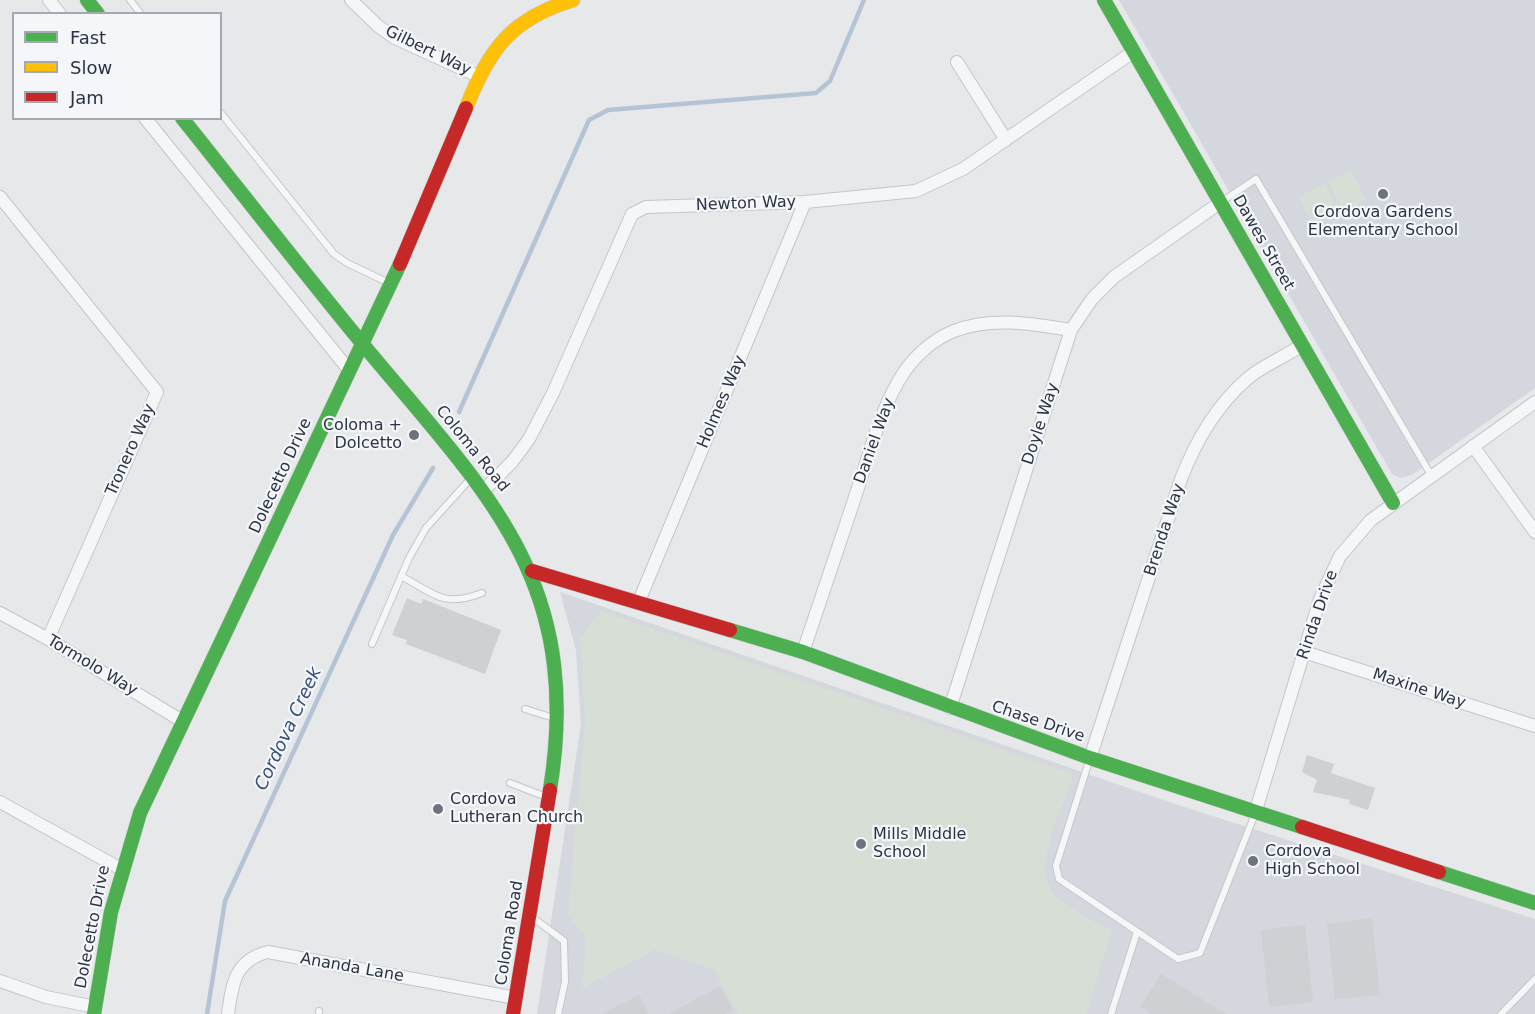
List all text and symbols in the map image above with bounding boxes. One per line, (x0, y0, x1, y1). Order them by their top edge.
legend (12, 12, 222, 120)
street label: Gilbert Way (382, 22, 474, 80)
text: Fast (70, 27, 106, 48)
text: Slow (70, 57, 112, 78)
text: Jam (70, 87, 104, 108)
marker: Cordova Gardens Elementary School (1376, 187, 1390, 201)
street label: Dawes Street (1228, 192, 1298, 294)
street label: Newton Way (696, 193, 796, 215)
place label: Cordova Gardens Elementary School (1308, 203, 1458, 241)
street label: Holmes Way (694, 353, 750, 451)
street label: Doyle Way (1019, 381, 1063, 467)
street label: Daniel Way (851, 395, 899, 487)
street label: Tronero Way (102, 401, 160, 499)
street label: Coloma Road (431, 402, 513, 496)
street label: Dolecetto Drive (246, 415, 316, 537)
place label: Coloma + Dolcetto (323, 416, 402, 454)
marker: Coloma + Dolcetto (407, 428, 421, 442)
street label: Brenda Way (1141, 481, 1189, 579)
street label: Rinda Drive (1294, 568, 1342, 662)
street label: Tormolo Way (43, 632, 141, 700)
water label: Cordova Creek (251, 664, 327, 794)
street label: Maxine Way (1370, 665, 1468, 713)
street label: Chase Drive (989, 697, 1087, 747)
place label: Cordova Lutheran Church (450, 790, 583, 828)
marker: Cordova Lutheran Church (431, 802, 445, 816)
place label: Mills Middle School (873, 825, 966, 863)
marker: Mills Middle School (854, 837, 868, 851)
place label: Cordova High School (1265, 842, 1360, 880)
marker: Cordova High School (1246, 854, 1260, 868)
street label: Dolecetto Drive (72, 864, 114, 990)
street label: Coloma Road (492, 879, 528, 987)
street label: Ananda Lane (299, 949, 405, 987)

